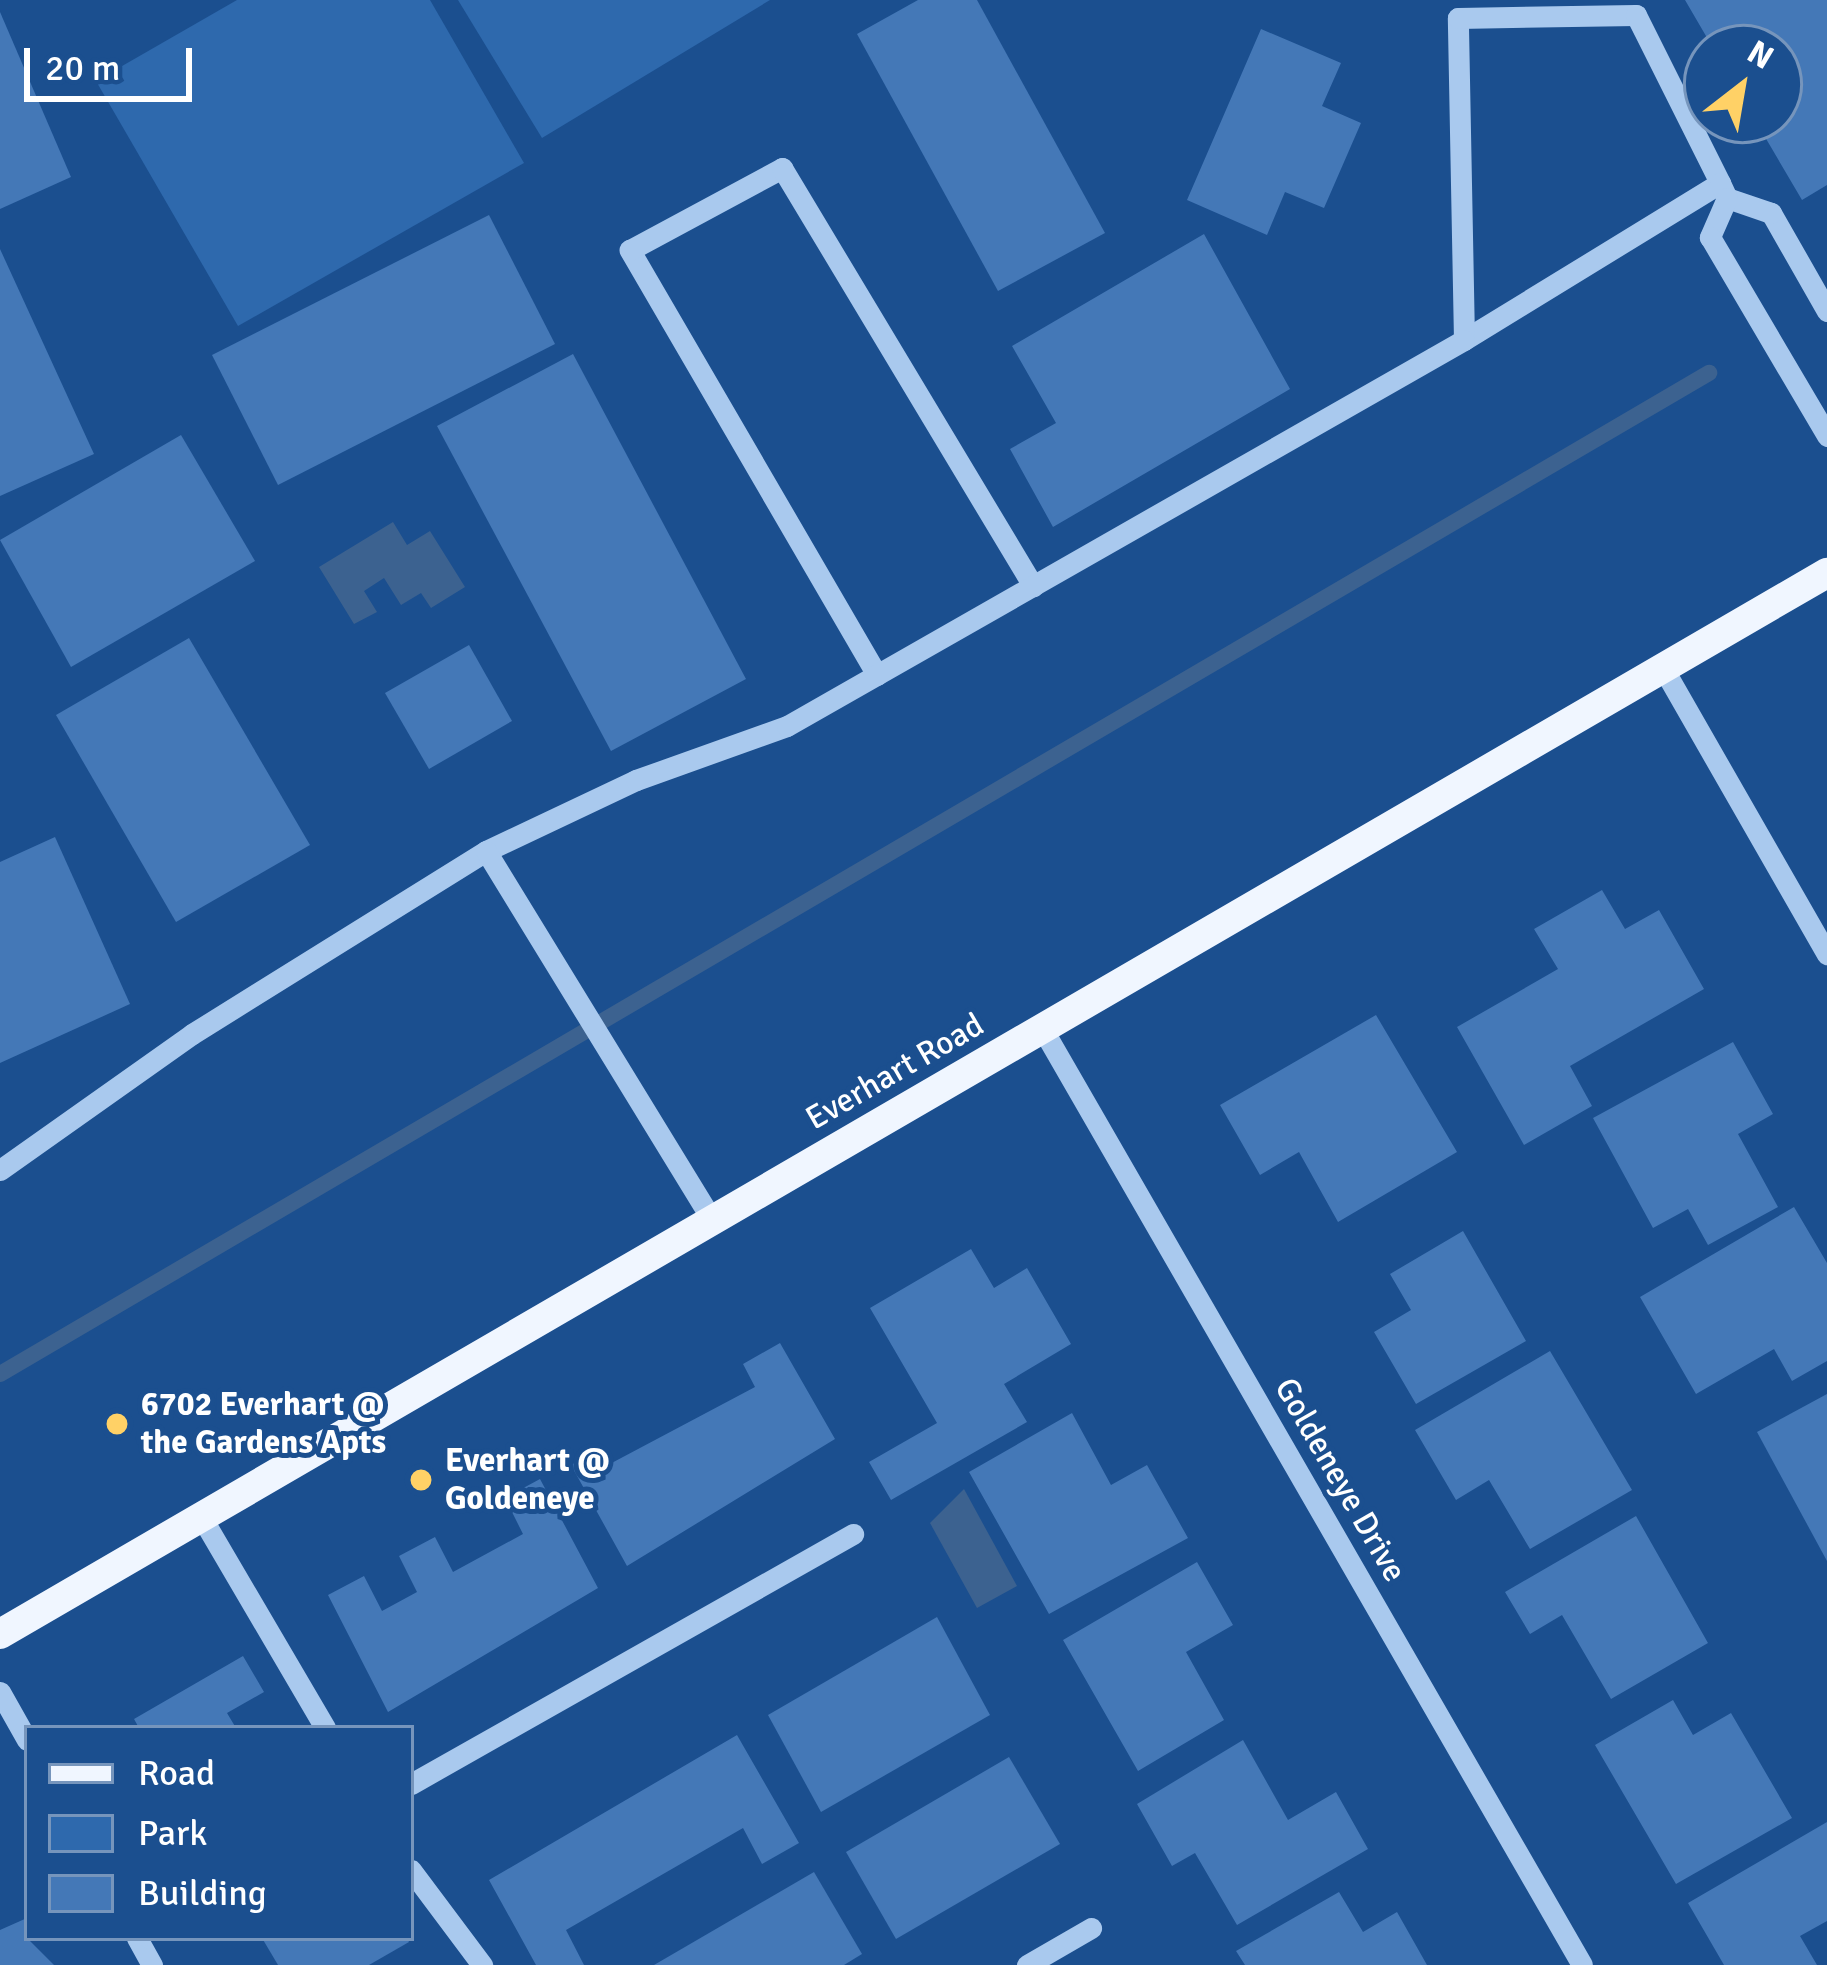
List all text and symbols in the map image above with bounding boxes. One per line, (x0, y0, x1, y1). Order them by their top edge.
scale bar (30, 24, 198, 98)
north arrow (1683, 24, 1803, 144)
text: N (1740, 32, 1781, 79)
text: 20 m (45, 46, 121, 91)
street label: Everhart Road (799, 1005, 991, 1139)
street label: Goldeneye Drive (1266, 1371, 1414, 1589)
place label: 6702 Everhart @ the Gardens Apts (141, 1385, 386, 1463)
marker: 6702 Everhart @ the Gardens Apts (104, 1411, 130, 1437)
place label: Everhart @ Goldeneye (445, 1441, 610, 1519)
marker: Everhart @ Goldeneye (408, 1467, 434, 1493)
legend (24, 1725, 414, 1941)
text: Road (138, 1751, 215, 1796)
text: Park (138, 1811, 207, 1856)
text: Building (138, 1871, 267, 1916)

